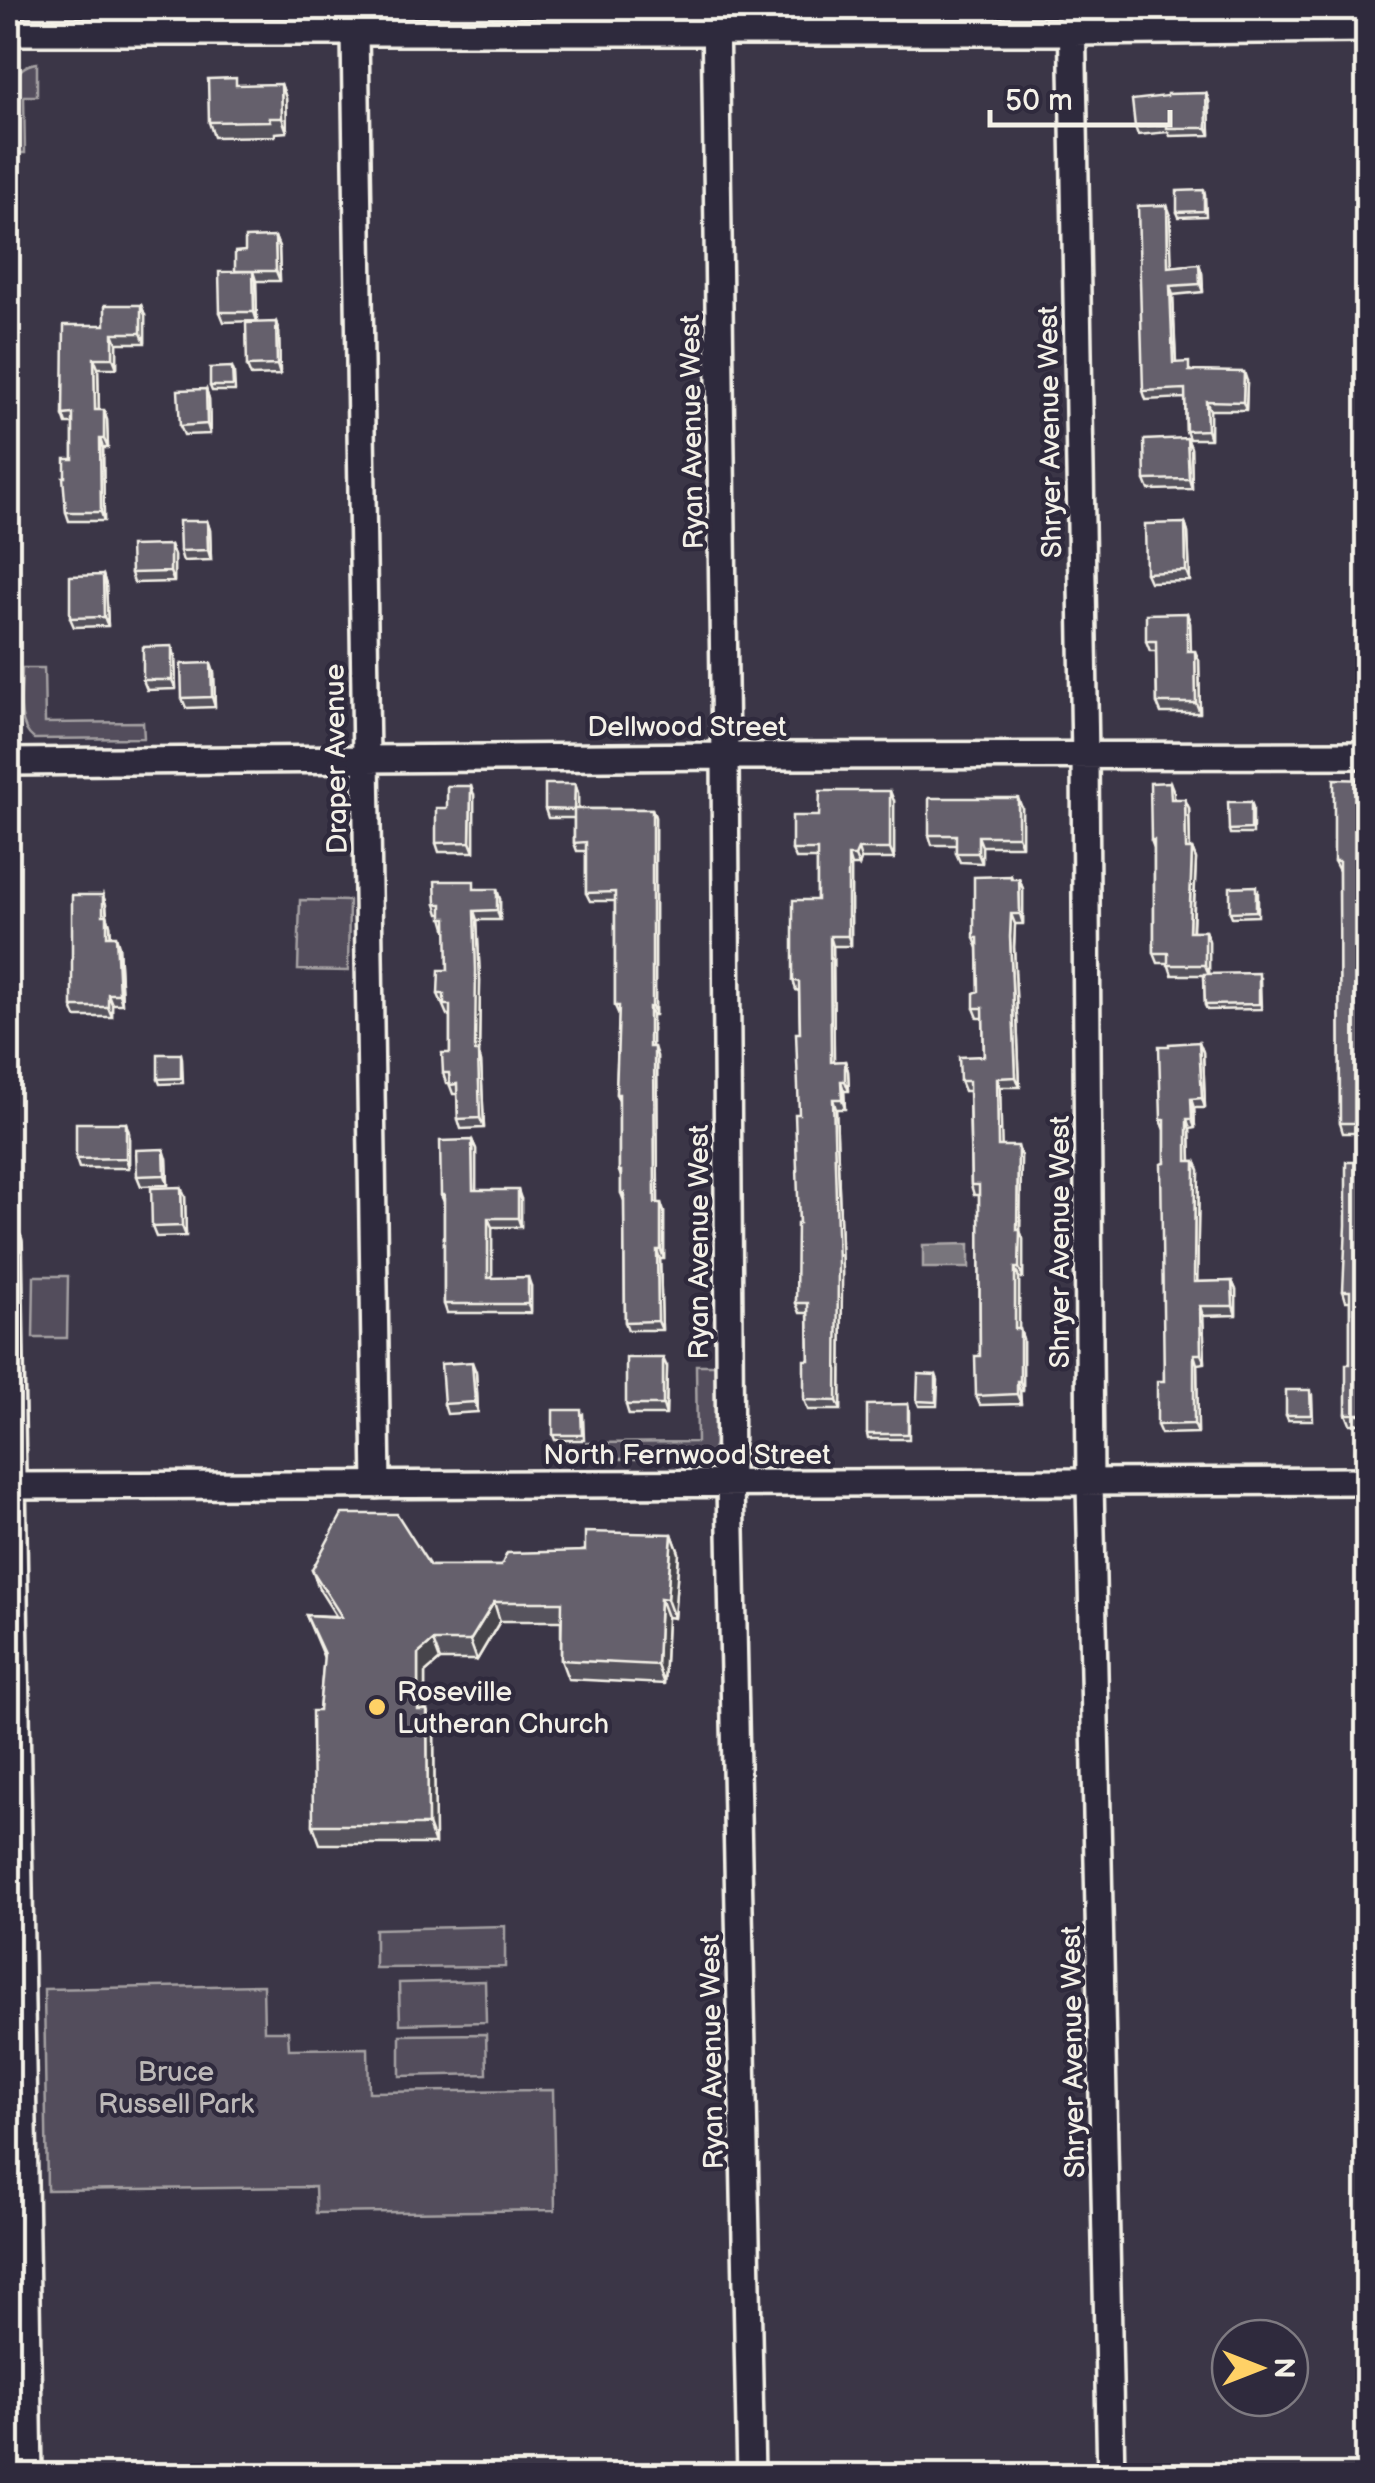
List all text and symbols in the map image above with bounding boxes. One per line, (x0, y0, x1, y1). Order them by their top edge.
scale bar (990, 65, 1170, 127)
text: 50 m (1005, 83, 1073, 119)
street label: Shryer Avenue West (1032, 305, 1069, 559)
street label: Ryan Avenue West (674, 314, 711, 550)
street label: Draper Avenue (318, 664, 355, 854)
street label: Dellwood Street (587, 711, 787, 744)
street label: Shryer Avenue West (1044, 1115, 1077, 1368)
street label: Ryan Avenue West (683, 1124, 716, 1359)
street label: North Fernwood Street (543, 1439, 831, 1472)
place label: Roseville Lutheran Church (397, 1676, 609, 1741)
marker: Roseville Lutheran Church (366, 1696, 388, 1718)
street label: Shryer Avenue West (1055, 1925, 1092, 2179)
street label: Ryan Avenue West (694, 1934, 731, 2170)
park label: Bruce Russell Park (98, 2056, 254, 2121)
north arrow (1210, 2318, 1310, 2418)
text: N (1267, 2357, 1300, 2379)

